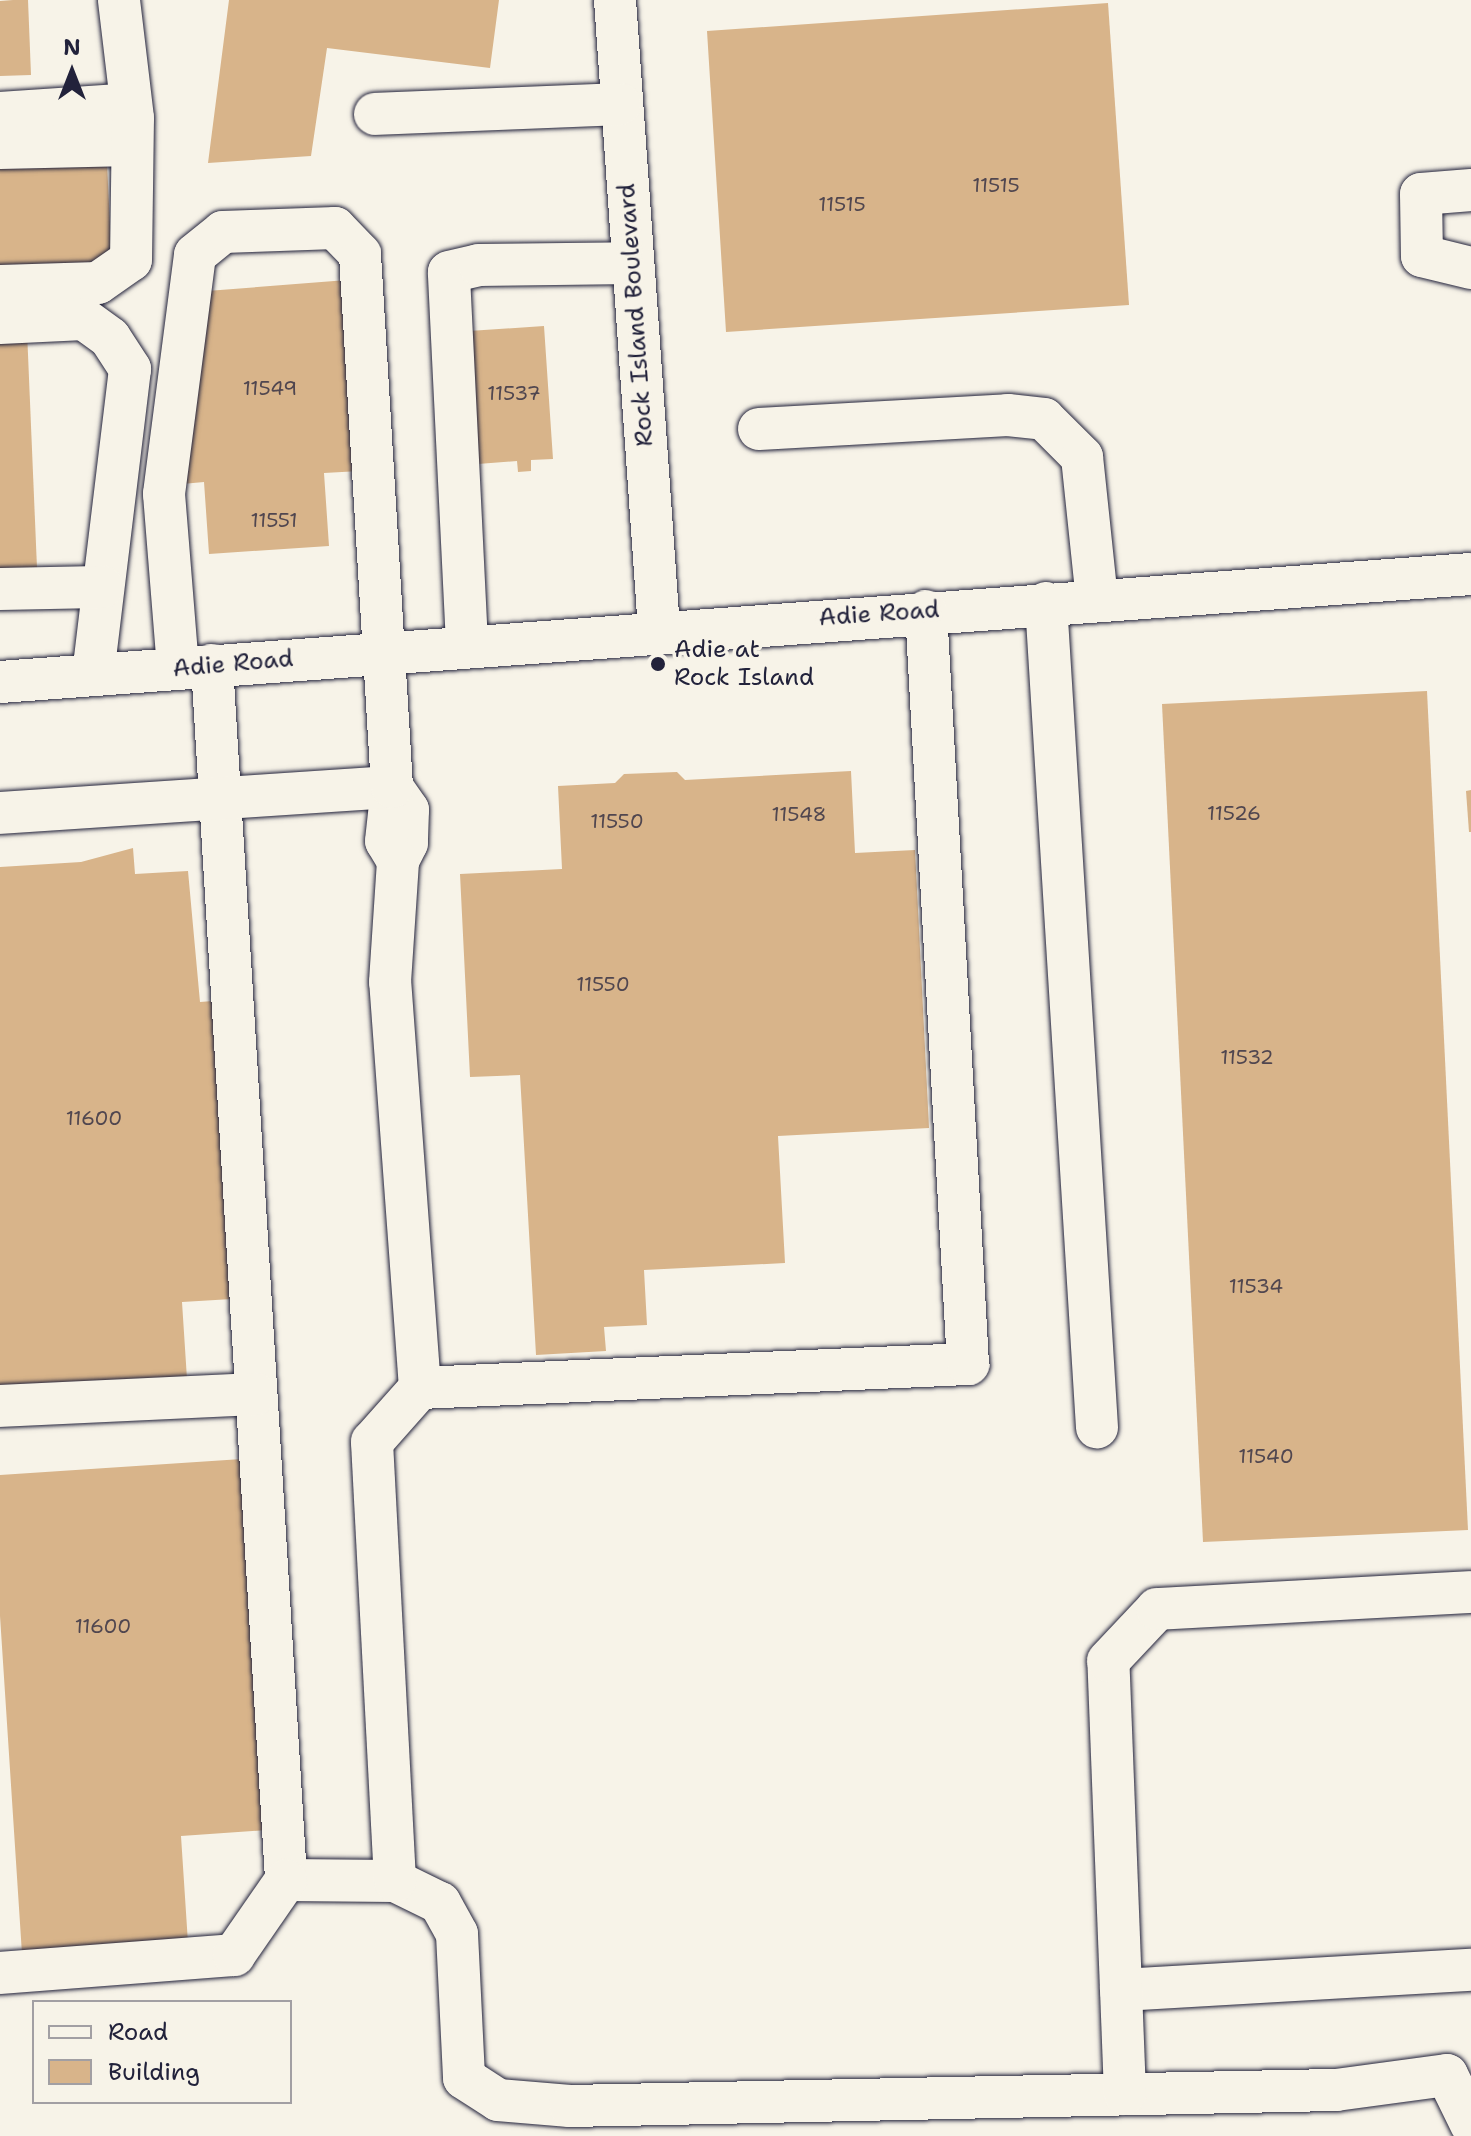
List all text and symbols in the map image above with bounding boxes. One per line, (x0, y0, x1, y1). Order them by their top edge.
north arrow (32, 32, 112, 112)
text: N (63, 33, 81, 62)
house number: 11515 (972, 173, 1020, 197)
street label: Rock Island Boulevard (612, 182, 660, 448)
house number: 11515 (818, 192, 866, 216)
house number: 11549 (243, 376, 297, 400)
house number: 11537 (487, 381, 541, 405)
house number: 11551 (250, 508, 298, 532)
street label: Adie Road (818, 595, 940, 633)
place label: Adie at Rock Island (674, 636, 814, 692)
street label: Adie Road (171, 644, 295, 684)
marker: Adie at Rock Island (649, 655, 667, 673)
house number: 11526 (1207, 801, 1261, 825)
house number: 11548 (772, 802, 826, 826)
house number: 11550 (590, 809, 644, 833)
house number: 11550 (576, 972, 630, 996)
house number: 11532 (1220, 1045, 1274, 1069)
house number: 11600 (66, 1106, 122, 1130)
house number: 11534 (1229, 1274, 1283, 1298)
house number: 11540 (1238, 1444, 1294, 1468)
house number: 11600 (75, 1614, 131, 1638)
legend (32, 2000, 292, 2104)
text: Road (108, 2016, 168, 2048)
text: Building (108, 2056, 200, 2088)

